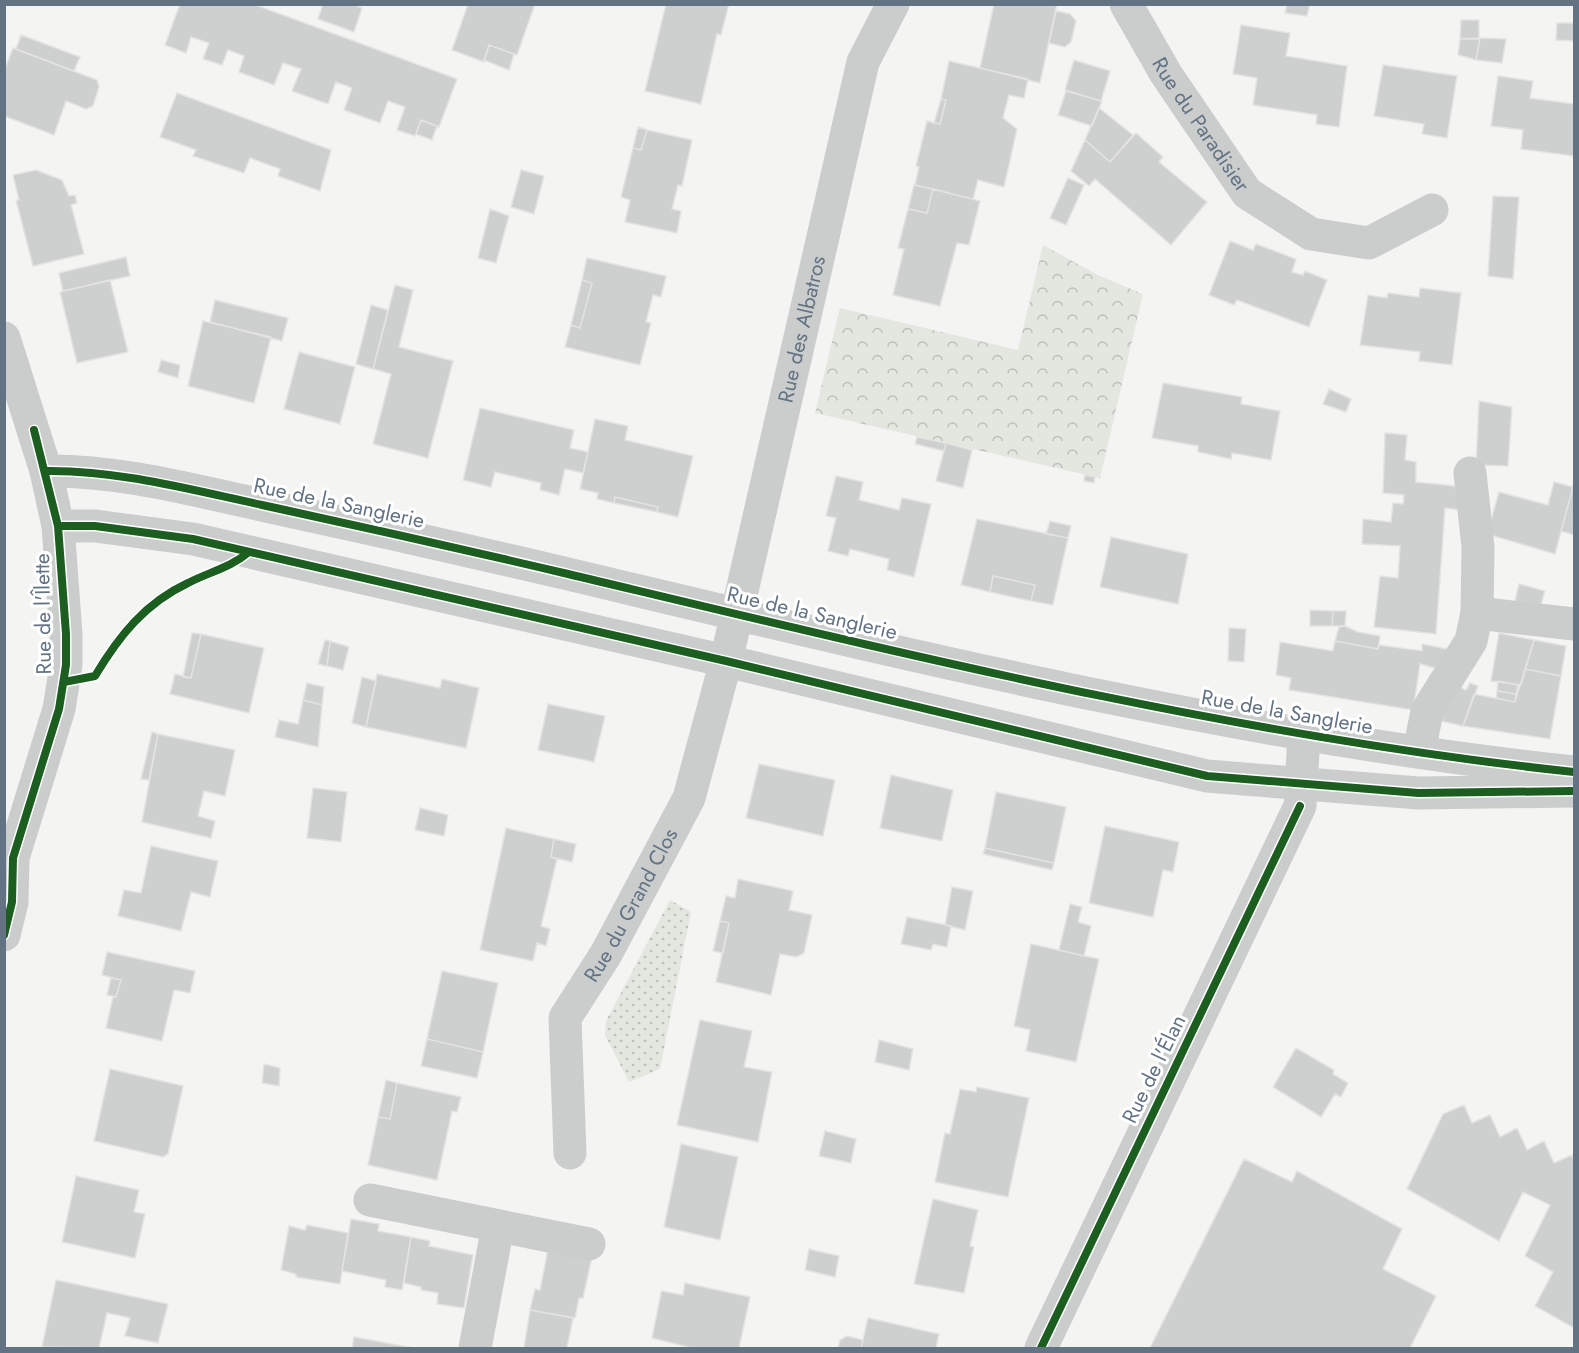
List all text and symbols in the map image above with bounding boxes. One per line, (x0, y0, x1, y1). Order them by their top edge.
street label: Rue du Paradisier (1144, 52, 1258, 199)
street label: Rue des Albatros (771, 253, 833, 406)
street label: Rue de la Sanglerie (251, 470, 427, 536)
street label: Rue de l'Îlette (27, 553, 59, 675)
street label: Rue de la Sanglerie (724, 579, 900, 647)
street label: Rue de la Sanglerie (1199, 682, 1375, 742)
street label: Rue du Grand Clos (577, 823, 685, 988)
street label: Rue de l'Élan (1115, 1010, 1193, 1128)

